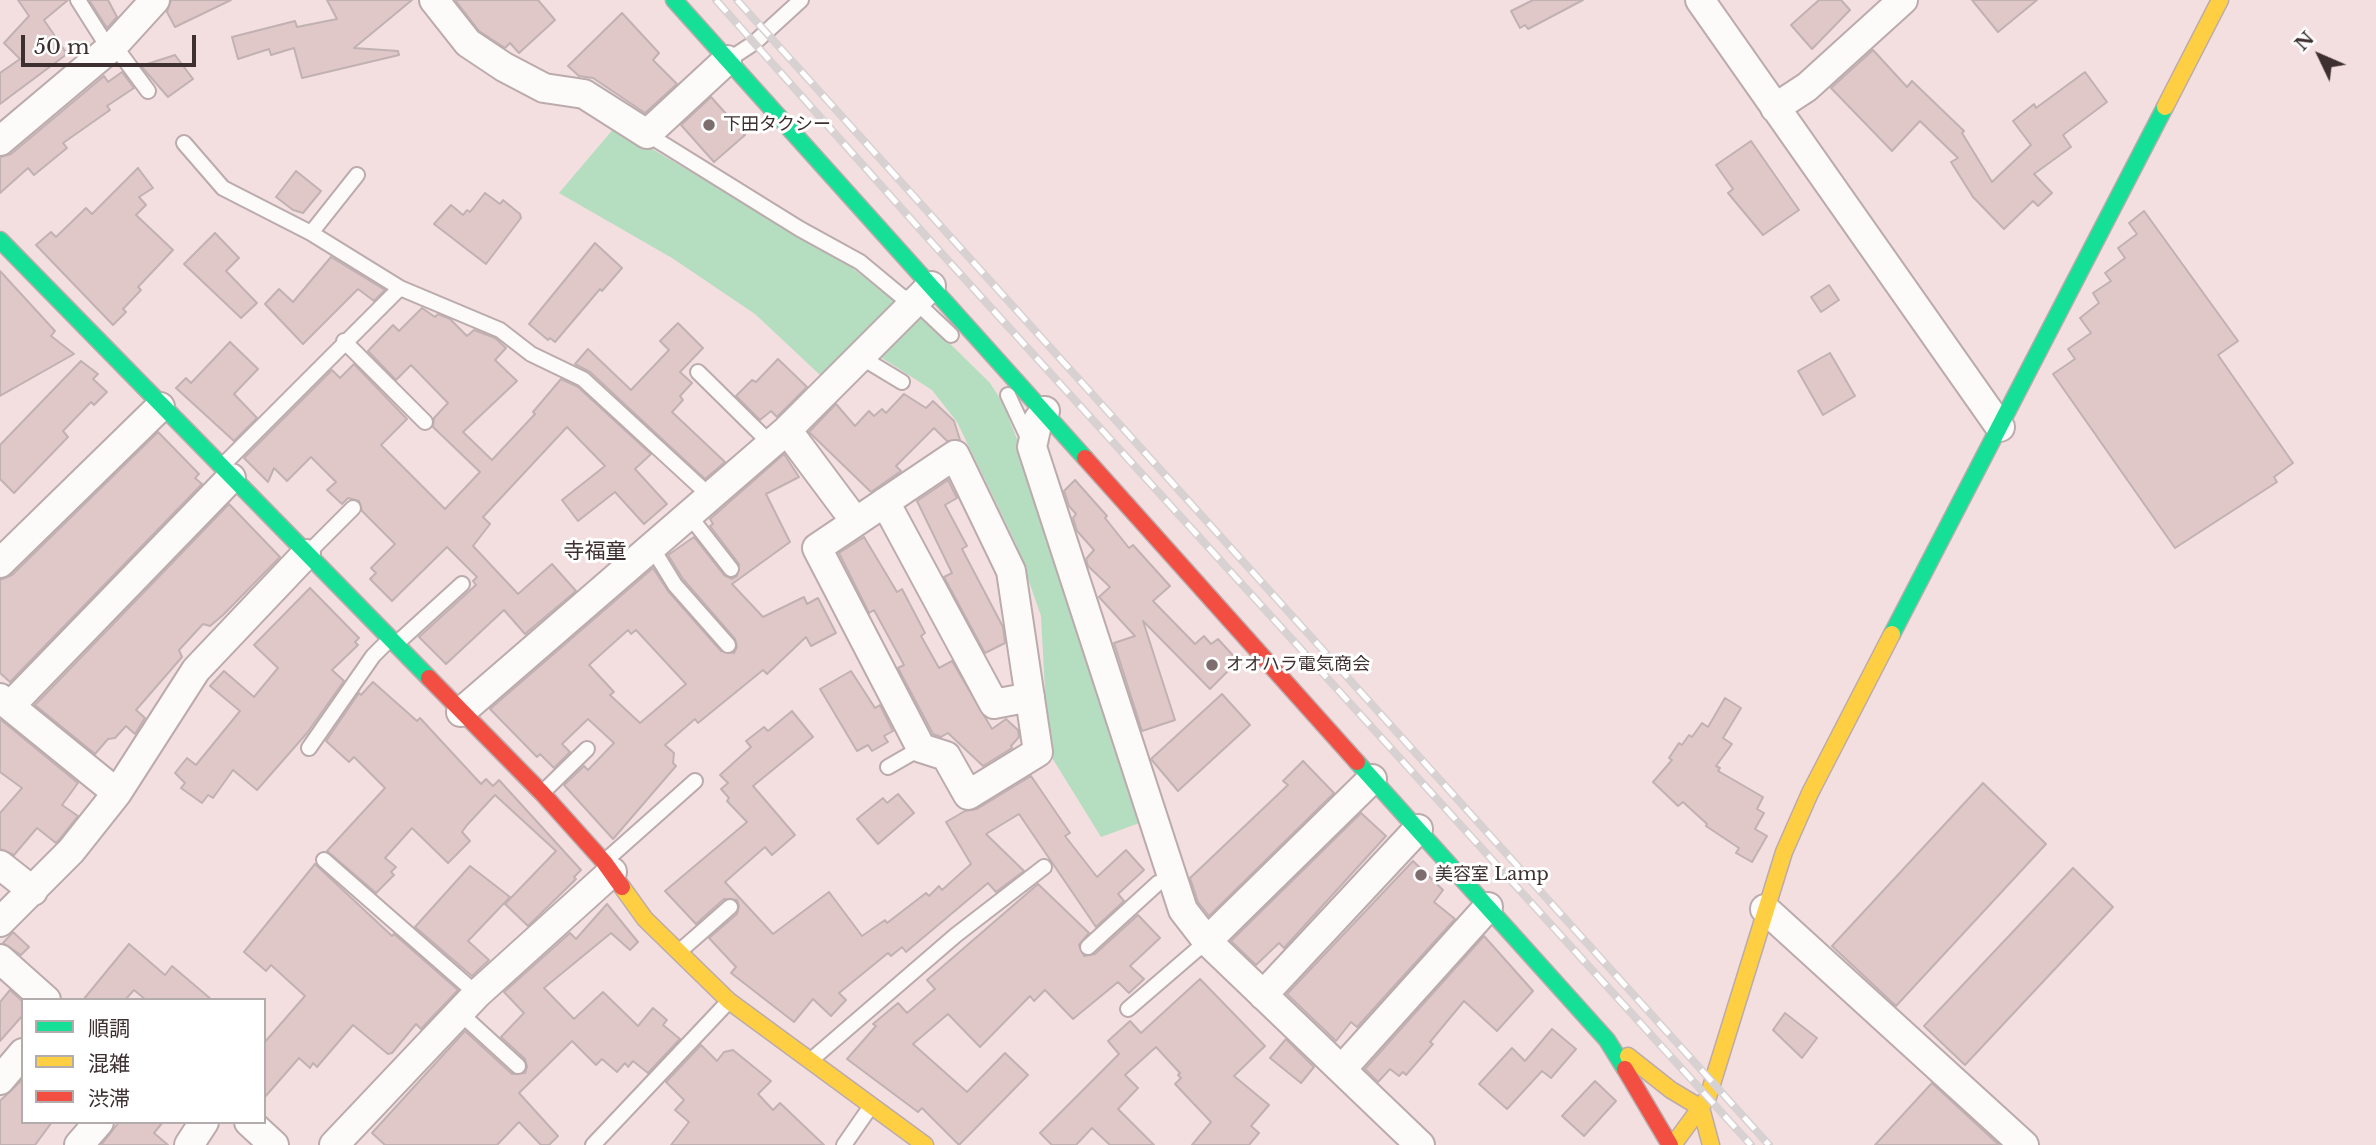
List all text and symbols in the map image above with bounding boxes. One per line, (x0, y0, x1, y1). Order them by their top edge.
scale bar (24, 21, 200, 65)
north arrow (2285, 21, 2355, 91)
text: N (2290, 27, 2319, 55)
text: 50 m (34, 34, 89, 60)
place label: 下田タクシー (723, 114, 831, 136)
marker: 下田タクシー (701, 117, 717, 133)
district label: 寺福童 (564, 539, 626, 565)
place label: オオハラ電気商会 (1226, 654, 1370, 676)
marker: オオハラ電気商会 (1204, 657, 1220, 673)
place label: 美容室 Lamp (1435, 864, 1549, 886)
marker: 美容室 Lamp (1413, 867, 1429, 883)
legend (21, 998, 266, 1124)
text: 順調 (88, 1016, 130, 1042)
text: 混雑 (88, 1051, 130, 1077)
text: 渋滞 (88, 1086, 130, 1112)

